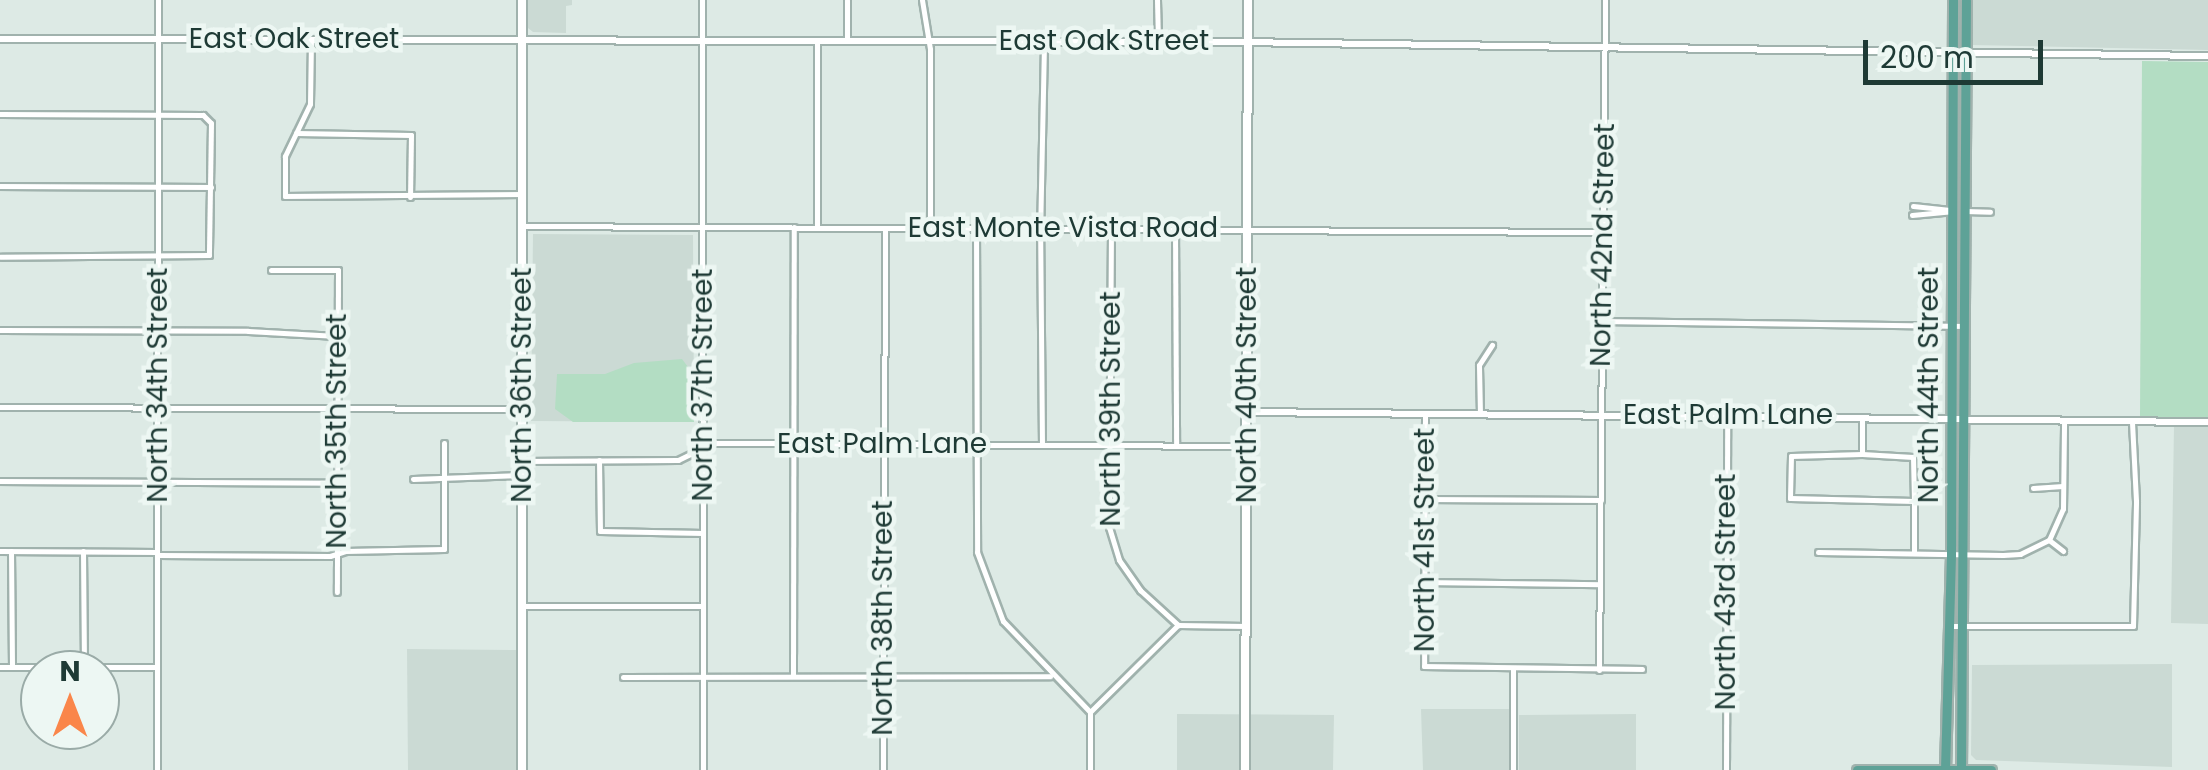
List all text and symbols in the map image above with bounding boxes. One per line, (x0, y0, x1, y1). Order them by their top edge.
scale bar (1868, 20, 2048, 82)
street label: East Oak Street (189, 22, 399, 56)
street label: East Oak Street (999, 24, 1209, 58)
text: 200 m (1880, 36, 1974, 79)
street label: North 42nd Street (1584, 123, 1622, 367)
street label: East Monte Vista Road (908, 211, 1218, 245)
street label: North 34th Street (141, 267, 175, 503)
street label: North 36th Street (505, 267, 539, 503)
street label: North 40th Street (1230, 267, 1264, 503)
street label: North 44th Street (1912, 267, 1946, 503)
street label: North 37th Street (686, 269, 720, 501)
street label: North 39th Street (1094, 291, 1128, 527)
street label: North 35th Street (320, 313, 354, 549)
street label: East Palm Lane (1623, 398, 1833, 432)
street label: East Palm Lane (777, 427, 987, 461)
street label: North 41st Street (1408, 428, 1442, 652)
street label: North 43rd Street (1709, 474, 1743, 710)
street label: North 38th Street (866, 500, 900, 736)
north arrow (20, 650, 120, 750)
text: N (59, 652, 81, 691)

